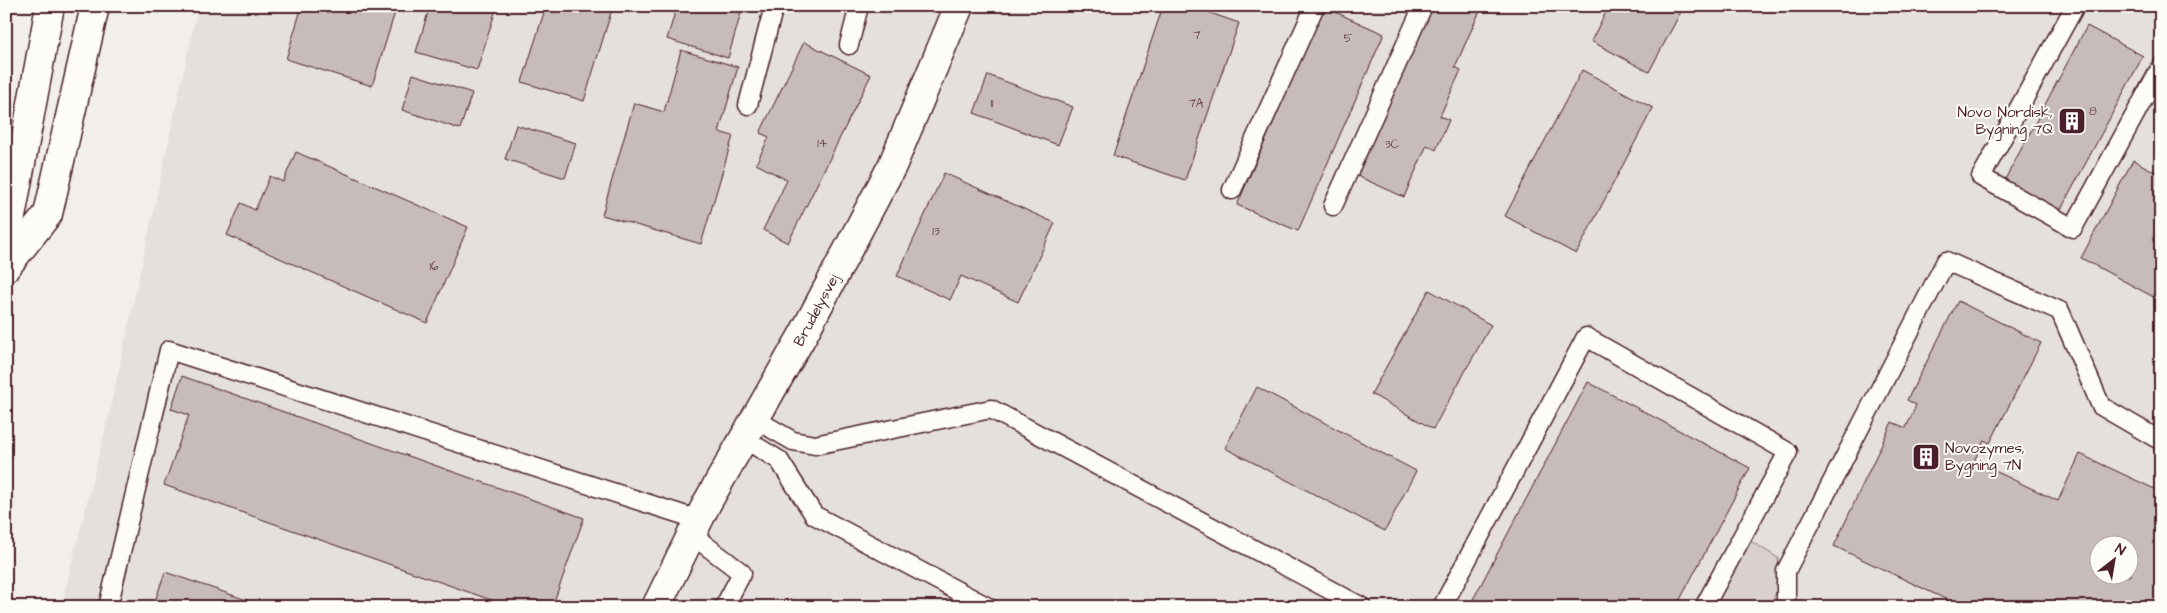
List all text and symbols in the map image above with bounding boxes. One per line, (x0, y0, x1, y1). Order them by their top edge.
house number: 7 (1193, 27, 1201, 44)
house number: 5 (1344, 30, 1353, 47)
house number: 11 (990, 95, 994, 112)
house number: 7A (1188, 95, 1204, 112)
place label: Novo Nordisk, Bygning 7Q (1957, 102, 2053, 141)
house number: 8 (2089, 103, 2097, 120)
building icon: Novo Nordisk, Bygning 7Q (2057, 106, 2087, 136)
house number: 14 (817, 135, 827, 152)
house number: 3C (1385, 136, 1400, 153)
house number: 13 (932, 223, 940, 240)
house number: 16 (429, 258, 439, 275)
street label: Brudelysvej (789, 270, 845, 351)
place label: Novozymes, Bygning 7N (1945, 438, 2025, 477)
building icon: Novozymes, Bygning 7N (1911, 442, 1941, 472)
north arrow (2090, 536, 2140, 586)
text: N (2111, 539, 2129, 561)

